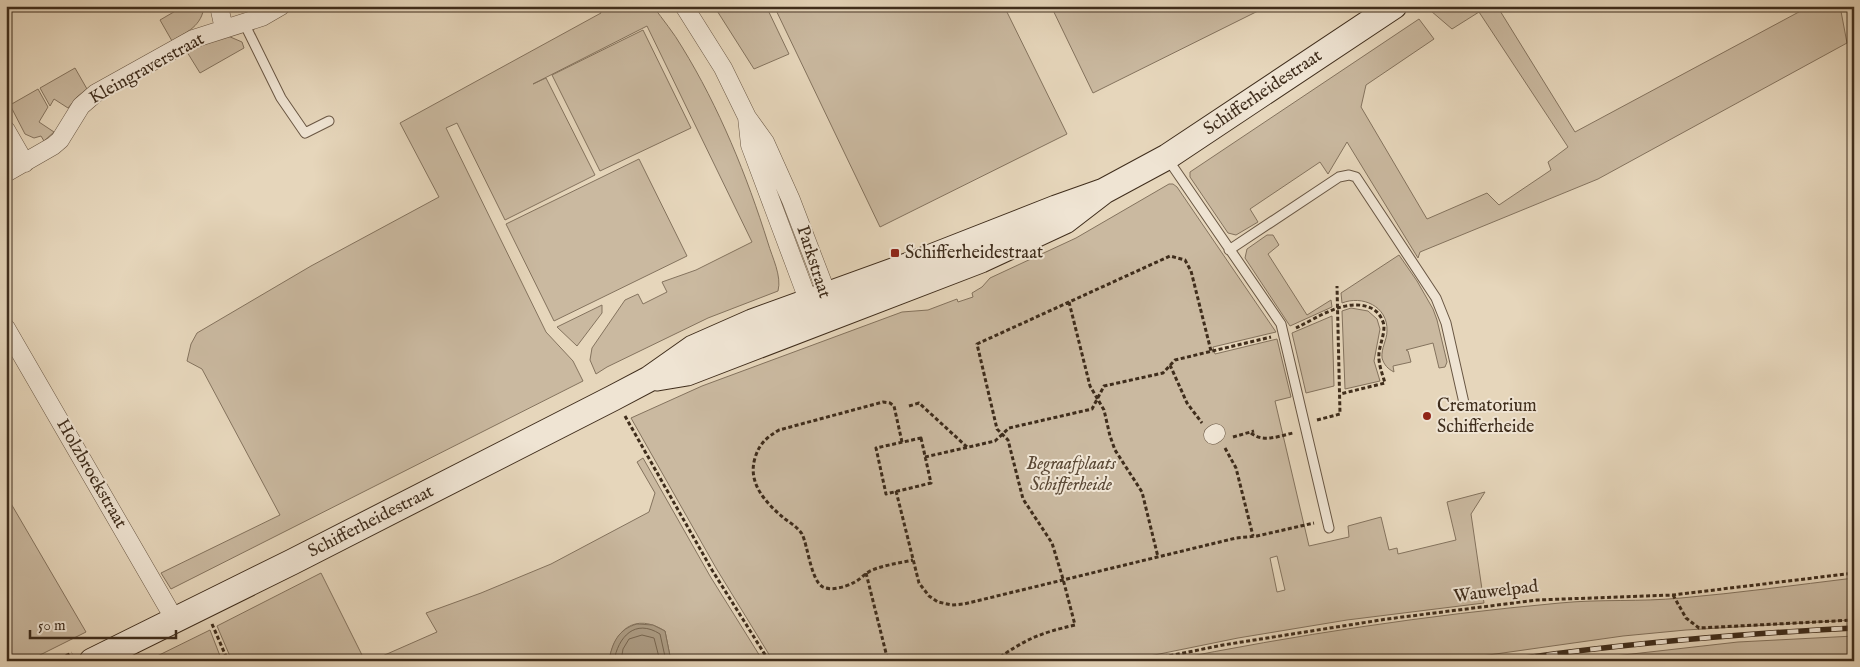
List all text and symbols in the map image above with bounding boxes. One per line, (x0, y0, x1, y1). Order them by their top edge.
street label: Kleingraverstraat (85, 28, 209, 110)
street label: Schifferheidestraat (1199, 45, 1327, 141)
street label: Parkstraat (790, 223, 836, 301)
place label: Schifferheidestraat (905, 242, 1043, 265)
marker: Schifferheidestraat (889, 247, 901, 259)
place label: Crematorium Schifferheide (1437, 395, 1537, 439)
marker: Crematorium Schifferheide (1421, 410, 1433, 422)
street label: Holzbroekstraat (50, 415, 132, 533)
park label: Begraafplaats Schifferheide (1026, 453, 1117, 497)
street label: Schifferheidestraat (304, 480, 438, 564)
street label: Wauwelpad (1452, 575, 1540, 609)
scale bar (30, 607, 176, 639)
text: 50 m (38, 616, 66, 635)

